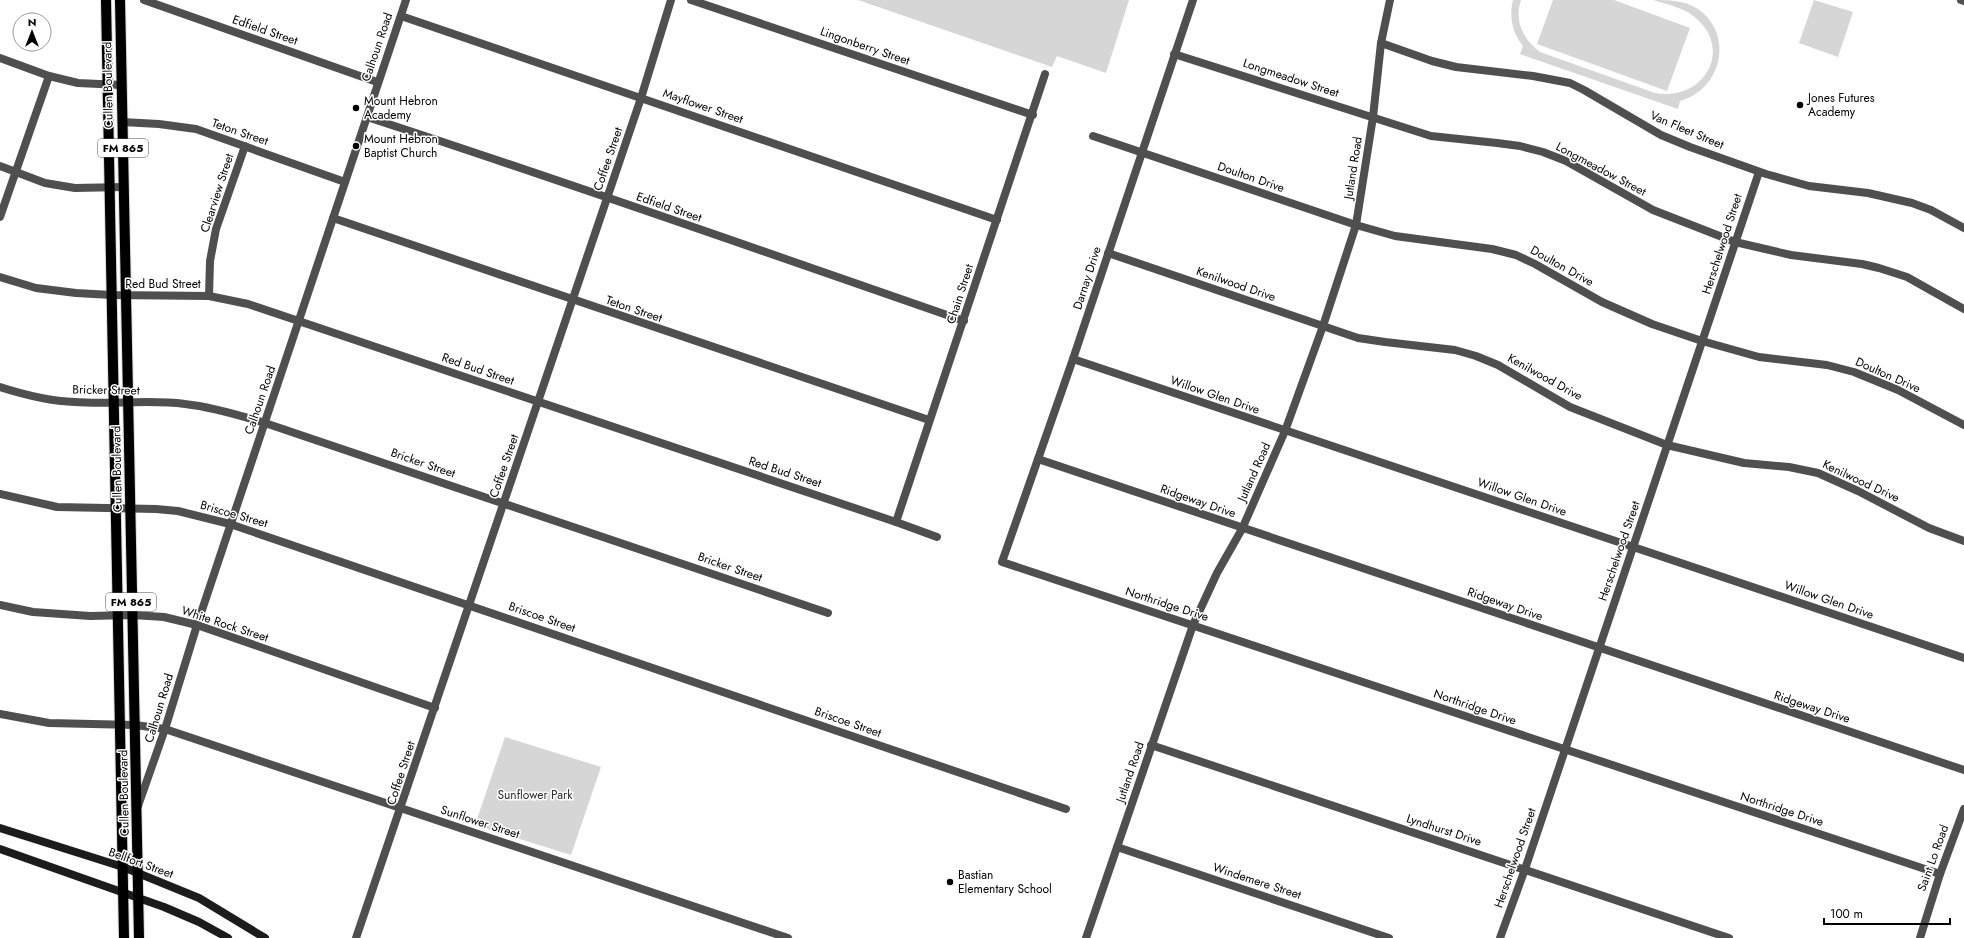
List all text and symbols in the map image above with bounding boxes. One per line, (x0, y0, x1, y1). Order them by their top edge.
street label: Edfield Street (230, 10, 300, 50)
street label: Calhoun Road (357, 10, 397, 84)
north arrow (12, 12, 52, 52)
text: N (28, 14, 36, 30)
street label: Lingonberry Street (818, 22, 912, 70)
street label: Cullen Boulevard (98, 42, 118, 128)
street label: Longmeadow Street (1241, 54, 1341, 102)
street label: Mayflower Street (660, 84, 746, 128)
place label: Jones Futures Academy (1806, 89, 1875, 121)
place label: Mount Hebron Academy (364, 92, 438, 124)
marker: Jones Futures Academy (1795, 100, 1805, 110)
marker: Mount Hebron Academy (351, 103, 361, 113)
street label: Van Fleet Street (1647, 106, 1727, 154)
street label: Teton Street (209, 114, 271, 150)
street label: Coffee Street (589, 125, 627, 193)
place label: Mount Hebron Baptist Church (364, 130, 438, 162)
street label: Jutland Road (1339, 135, 1367, 203)
street label: Longmeadow Street (1553, 138, 1649, 200)
road number: FM 865 (98, 139, 148, 157)
marker: Mount Hebron Baptist Church (351, 141, 361, 151)
street label: Clearview Street (196, 151, 238, 235)
street label: Doulton Drive (1215, 157, 1287, 197)
street label: Edfield Street (634, 187, 704, 227)
street label: Herschelwood Street (1697, 191, 1747, 297)
street label: Doulton Drive (1527, 241, 1597, 291)
street label: Darnay Drive (1068, 244, 1106, 312)
street label: Chain Street (942, 262, 978, 326)
street label: Kenilwood Drive (1194, 262, 1278, 306)
street label: Red Bud Street (125, 275, 201, 293)
street label: Teton Street (603, 291, 665, 327)
street label: Red Bud Street (439, 348, 517, 390)
street label: Kenilwood Drive (1504, 349, 1586, 405)
street label: Doulton Drive (1852, 353, 1924, 397)
street label: Calhoun Road (240, 363, 280, 437)
street label: Willow Glen Drive (1168, 371, 1262, 419)
street label: Bricker Street (72, 380, 140, 400)
street label: Cullen Boulevard (107, 426, 127, 512)
street label: Coffee Street (485, 432, 523, 500)
street label: Jutland Road (1232, 439, 1275, 506)
street label: Bricker Street (388, 444, 458, 483)
street label: Red Bud Street (746, 452, 824, 492)
street label: Kenilwood Drive (1820, 455, 1902, 507)
street label: Willow Glen Drive (1475, 473, 1569, 521)
street label: Ridgeway Drive (1158, 480, 1238, 522)
street label: Briscoe Street (198, 496, 270, 532)
street label: Herschelwood Street (1593, 498, 1645, 604)
street label: Bricker Street (695, 548, 765, 587)
street label: Willow Glen Drive (1782, 576, 1876, 624)
street label: Northridge Drive (1123, 582, 1211, 626)
street label: Ridgeway Drive (1465, 583, 1545, 625)
road number: FM 865 (106, 593, 156, 611)
street label: Briscoe Street (506, 597, 578, 637)
street label: White Rock Street (179, 601, 271, 647)
street label: Calhoun Road (140, 671, 178, 745)
street label: Northridge Drive (1431, 684, 1519, 730)
street label: Ridgeway Drive (1772, 686, 1852, 728)
street label: Briscoe Street (812, 702, 884, 742)
street label: Coffee Street (382, 739, 420, 807)
street label: Jutland Road (1111, 739, 1149, 807)
street label: Cullen Boulevard (114, 750, 134, 836)
park label: Sunflower Park (497, 786, 573, 804)
street label: Northridge Drive (1738, 787, 1826, 831)
street label: Sunflower Street (438, 801, 522, 843)
street label: Herschelwood Street (1489, 805, 1541, 911)
street label: Lyndhurst Drive (1404, 809, 1484, 851)
street label: Saint Lo Road (1913, 822, 1953, 894)
street label: Bellfort Street (106, 843, 176, 883)
street label: Windemere Street (1210, 858, 1304, 904)
place label: Bastian Elementary School (958, 866, 1052, 898)
marker: Bastian Elementary School (945, 877, 955, 887)
scale bar (1824, 900, 1950, 926)
text: 100 m (1830, 905, 1863, 923)

